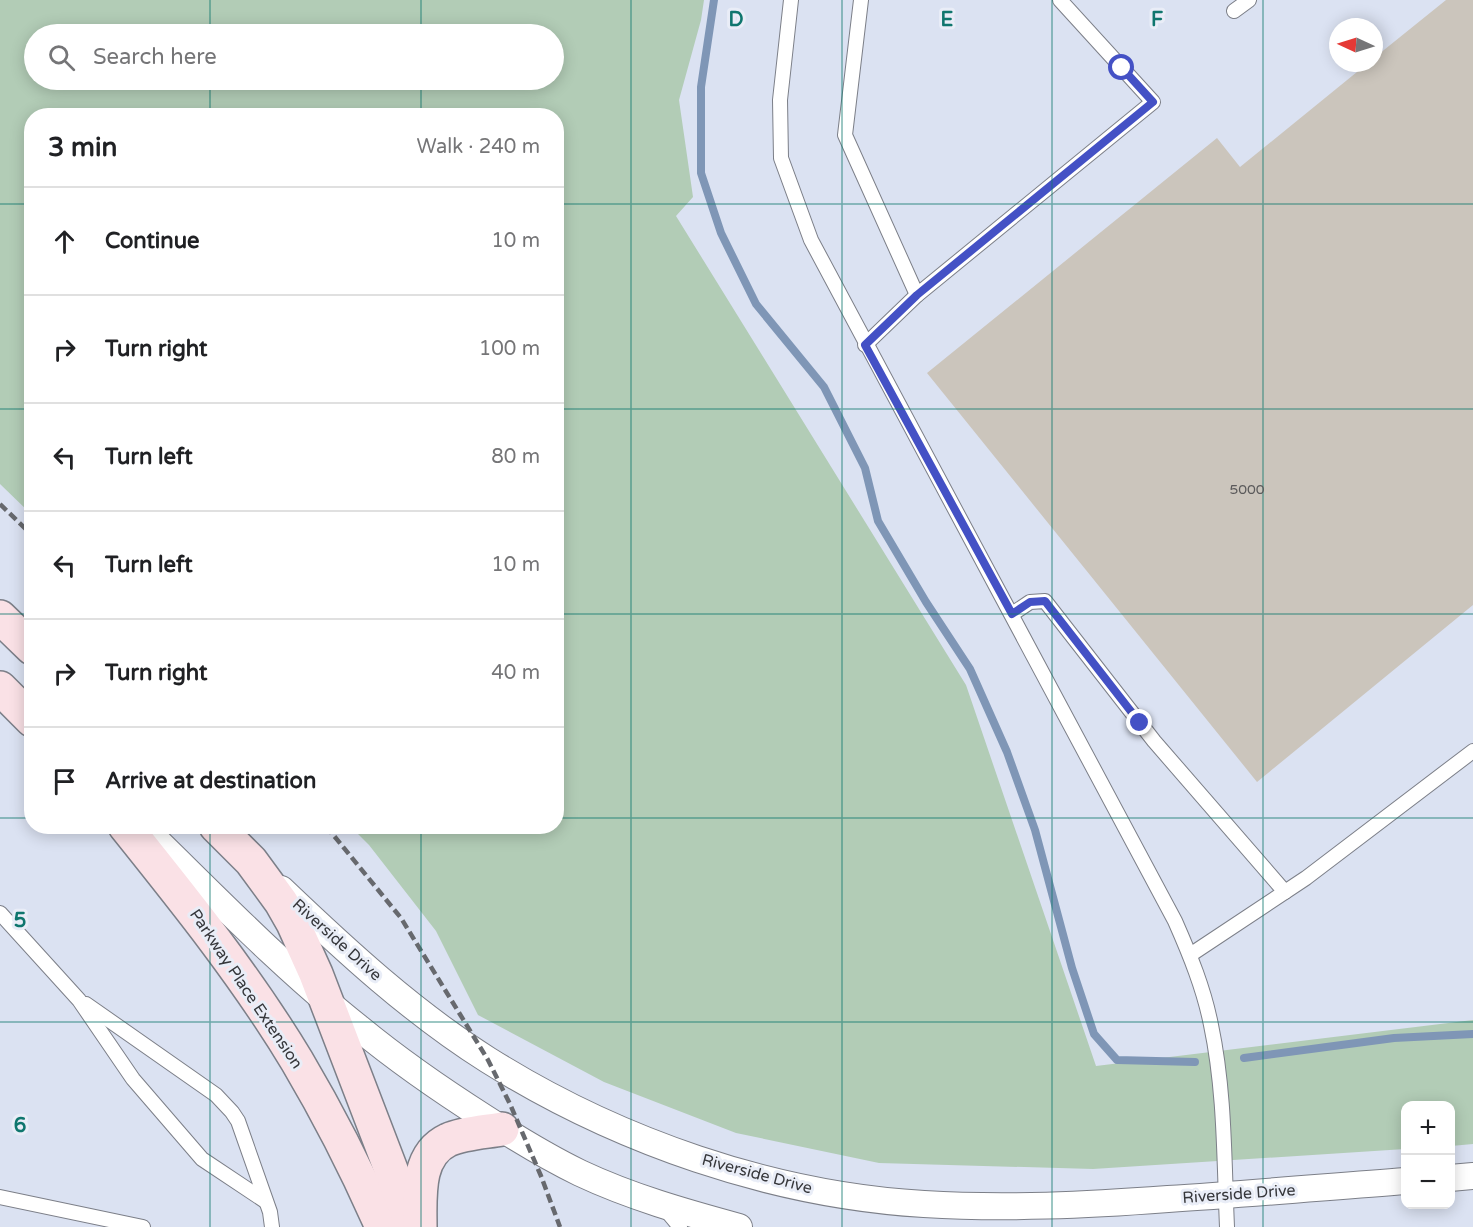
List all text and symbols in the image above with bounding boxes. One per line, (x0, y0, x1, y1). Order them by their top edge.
text: D (728, 8, 744, 32)
text: E (941, 8, 954, 32)
text: F (1151, 8, 1163, 32)
north arrow (1329, 18, 1383, 72)
search box (24, 24, 564, 90)
icon: search (45, 41, 78, 74)
text: Search here (93, 44, 217, 70)
route start (1108, 54, 1134, 80)
text: 3 min (48, 132, 117, 163)
text: Walk · 240 m (417, 135, 540, 159)
icon: ahead (48, 225, 81, 258)
text: Continue (105, 228, 200, 254)
text: 10 m (491, 229, 540, 253)
icon: right (48, 333, 81, 366)
text: Turn right (105, 336, 207, 362)
text: 100 m (479, 337, 540, 361)
icon: left (48, 441, 81, 474)
text: Turn left (105, 444, 193, 470)
text: 80 m (491, 445, 540, 469)
house number: 5000 (1229, 481, 1265, 498)
icon: left (48, 549, 81, 582)
text: Turn left (105, 552, 193, 578)
text: 10 m (491, 553, 540, 577)
icon: right (48, 657, 81, 690)
text: Turn right (105, 660, 207, 686)
text: 40 m (491, 661, 540, 685)
route end (1126, 709, 1152, 735)
icon: arrive (48, 765, 81, 798)
text: Arrive at destination (105, 768, 316, 794)
street label: Riverside Drive (288, 895, 386, 985)
street label: Parkway Place Extension (185, 905, 307, 1073)
text: 5 (14, 909, 26, 933)
map controls (1401, 1101, 1455, 1209)
button: + (1401, 1101, 1455, 1155)
text: 6 (14, 1114, 26, 1138)
street label: Riverside Drive (700, 1150, 814, 1198)
button: − (1401, 1155, 1455, 1209)
street label: Riverside Drive (1182, 1180, 1296, 1208)

